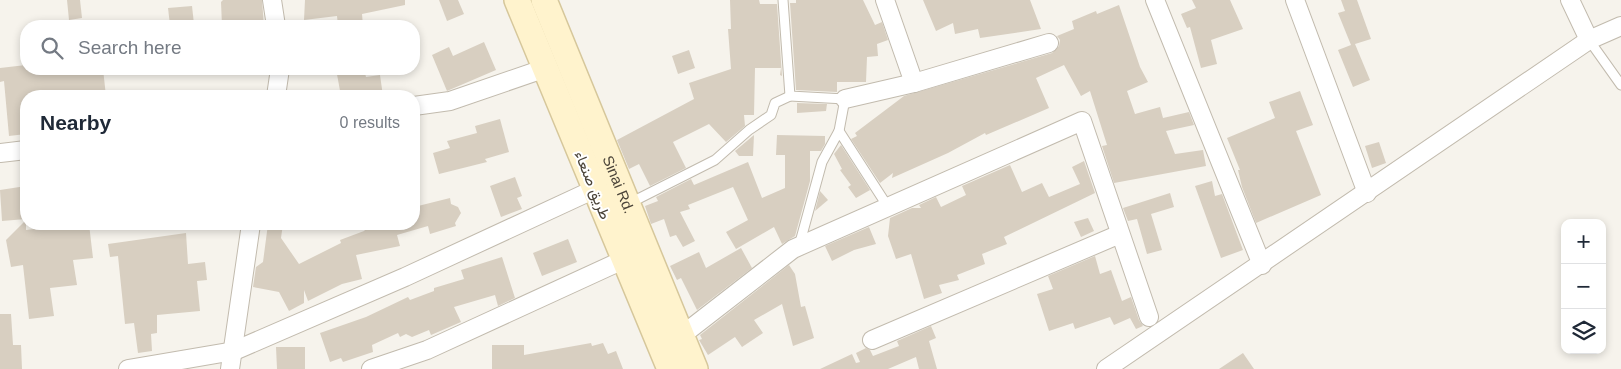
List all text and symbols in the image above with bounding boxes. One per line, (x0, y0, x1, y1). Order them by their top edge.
search box (20, 20, 420, 75)
icon: search (38, 34, 66, 62)
text: Search here (78, 37, 182, 58)
text: Nearby (40, 111, 111, 134)
text: 0 results (340, 114, 400, 131)
street label: طريق صنعاء (570, 148, 614, 223)
street label: Sinai Rd. (600, 153, 639, 216)
map controls (1561, 219, 1606, 354)
button: + (1561, 219, 1606, 264)
button: − (1561, 264, 1606, 309)
button: layers (1561, 309, 1606, 354)

